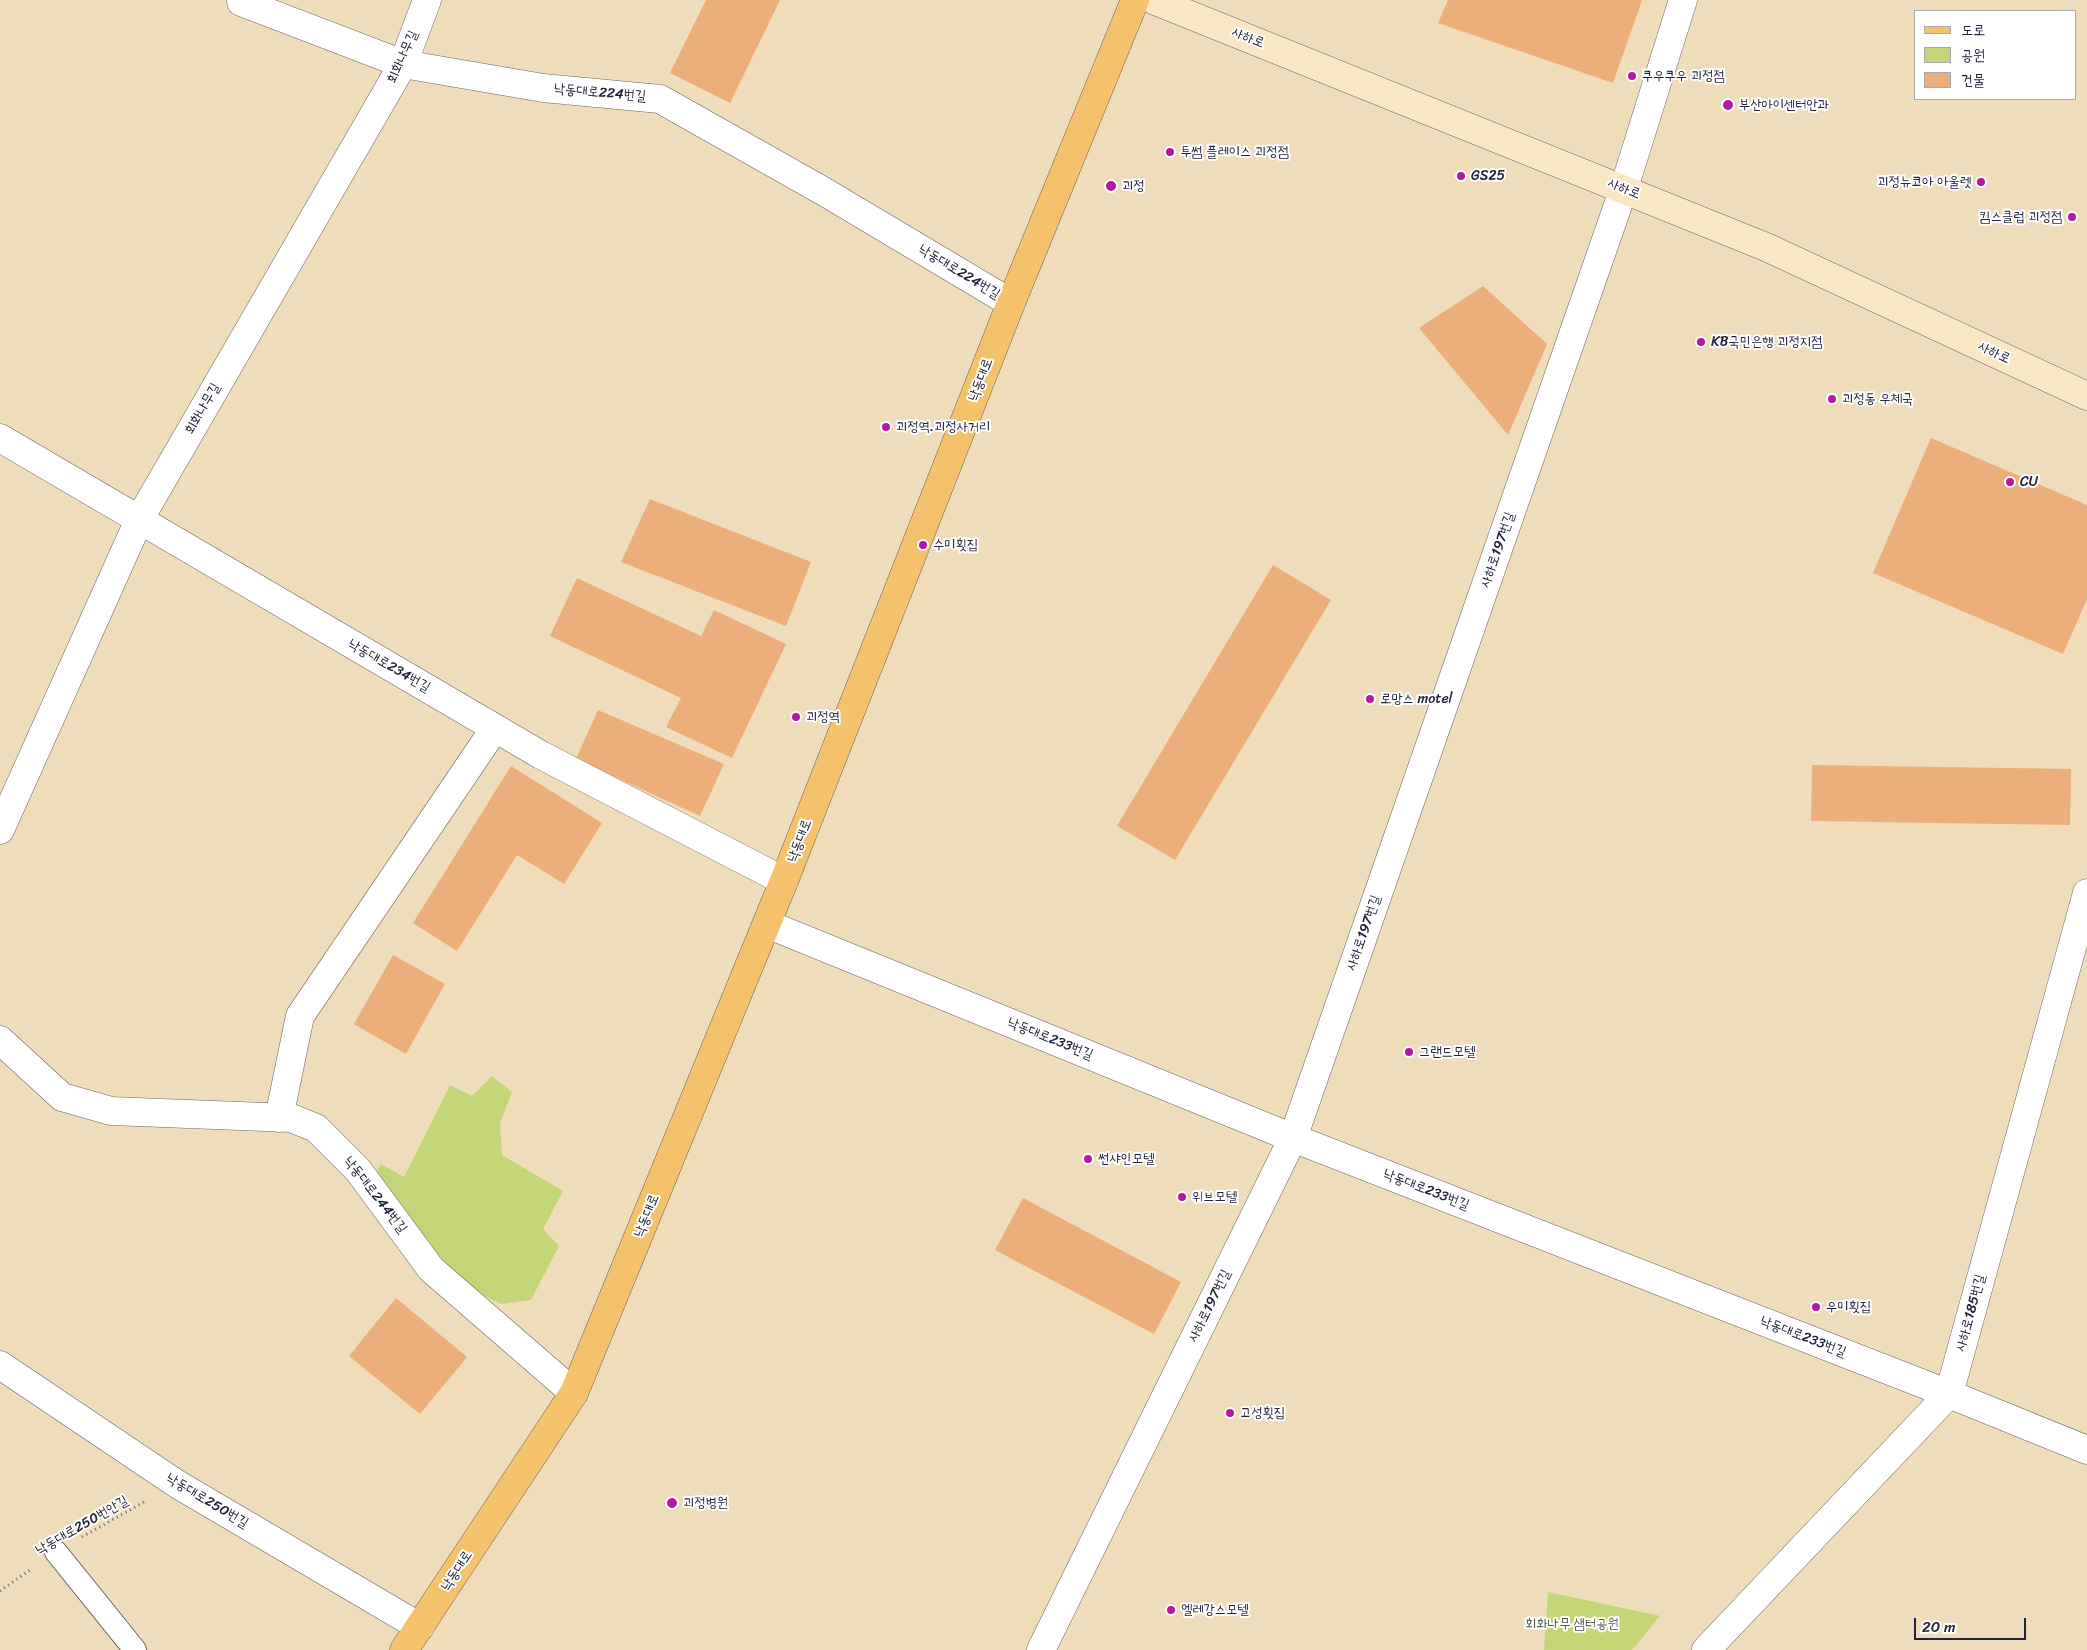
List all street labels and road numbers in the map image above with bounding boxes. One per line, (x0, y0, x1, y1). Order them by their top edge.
street label: 사하로 (1229, 24, 1267, 52)
street label: 회화나무길 (384, 28, 422, 86)
street label: 낙동대로224번길 (553, 81, 647, 105)
street label: 사하로 (1605, 175, 1643, 203)
street label: 낙동대로224번길 (915, 241, 1003, 303)
street label: 사하로 (1975, 338, 2013, 368)
street label: 낙동대로 (965, 356, 997, 404)
street label: 회화나무길 (182, 380, 224, 438)
street label: 사하로197번길 (1477, 510, 1519, 590)
street label: 낙동대로234번길 (345, 636, 433, 696)
street label: 낙동대로 (784, 817, 816, 865)
street label: 사하로197번길 (1343, 893, 1385, 973)
street label: 낙동대로233번길 (1005, 1014, 1095, 1064)
street label: 낙동대로244번길 (340, 1153, 410, 1237)
street label: 낙동대로233번길 (1380, 1166, 1472, 1214)
street label: 낙동대로 (631, 1192, 663, 1240)
street label: 사하로197번길 (1185, 1267, 1235, 1345)
street label: 사하로185번길 (1953, 1273, 1989, 1353)
street label: 낙동대로233번길 (1757, 1313, 1849, 1361)
street label: 낙동대로250번길 (163, 1470, 251, 1532)
street label: 낙동대로250번안길 (33, 1493, 131, 1559)
street label: 낙동대로 (438, 1548, 476, 1594)

